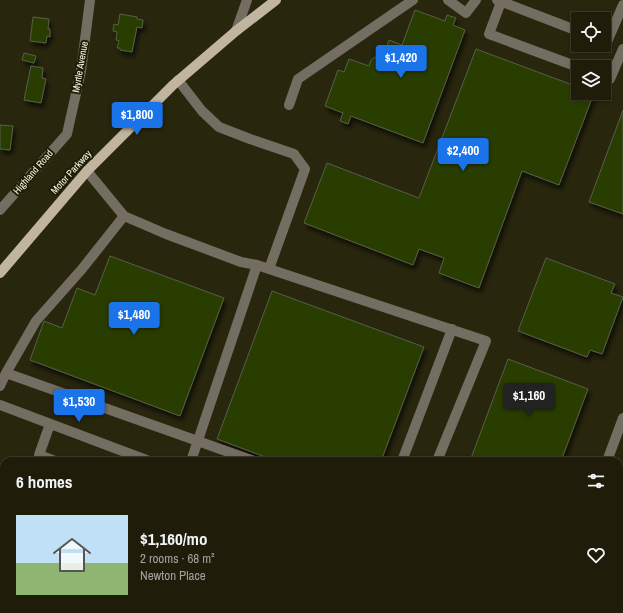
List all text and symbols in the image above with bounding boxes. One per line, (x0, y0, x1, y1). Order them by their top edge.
map controls (571, 12, 611, 100)
button: locate (571, 12, 611, 52)
street label: Myrtle Avenue (69, 40, 91, 94)
pin: $1,420 (368, 45, 434, 79)
text: $1,420 (385, 49, 417, 66)
button: layers (571, 60, 611, 100)
pin: $1,800 (104, 102, 170, 136)
text: $1,800 (121, 106, 153, 123)
pin: $2,400 (430, 138, 496, 172)
text: $2,400 (447, 142, 479, 159)
street label: Highland Road (10, 147, 56, 197)
street label: Motor Parkway (48, 147, 95, 197)
pin: $1,480 (101, 302, 167, 336)
text: $1,480 (118, 306, 150, 323)
pin: $1,160 (496, 383, 562, 417)
text: $1,160 (513, 387, 545, 404)
pin: $1,530 (46, 389, 112, 423)
text: $1,530 (63, 393, 95, 410)
text: 6 homes (16, 470, 73, 493)
icon: filters (585, 470, 607, 492)
text: $1,160/mo (140, 527, 207, 550)
icon: home (48, 531, 96, 579)
icon: heart (585, 544, 607, 566)
text: 2 rooms · 68 m² (140, 550, 215, 567)
text: Newton Place (140, 567, 206, 584)

